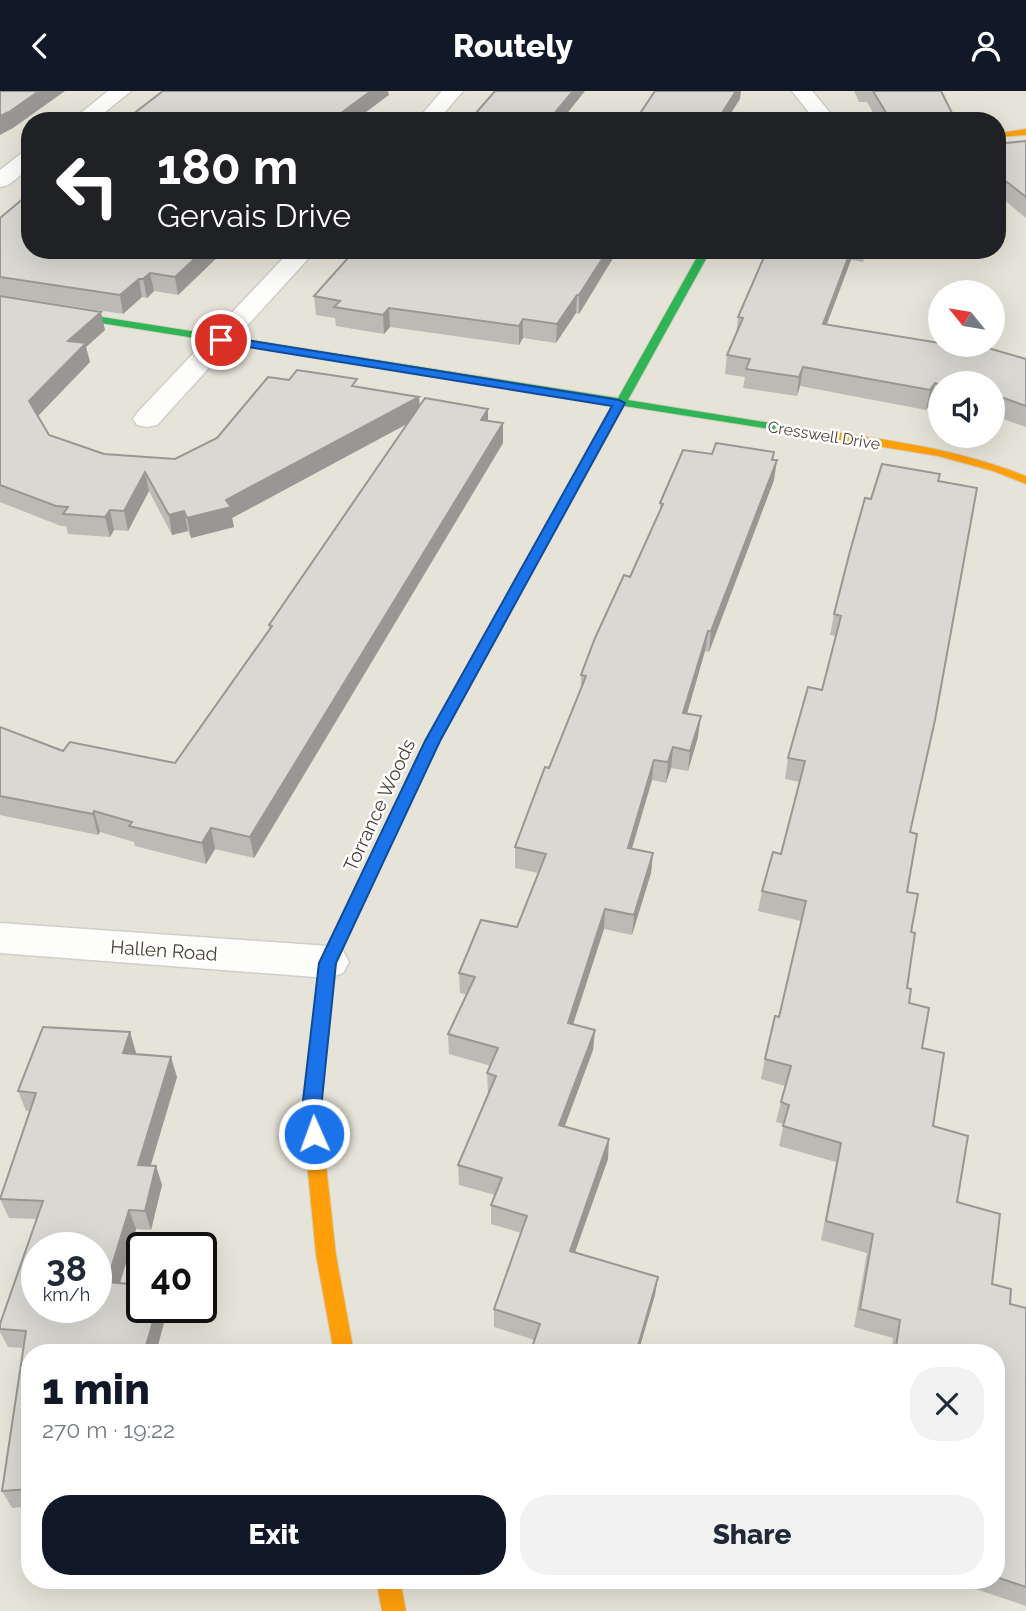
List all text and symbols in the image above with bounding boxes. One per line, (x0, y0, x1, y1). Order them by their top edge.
icon: back (21, 27, 59, 65)
text: Routely (453, 27, 573, 64)
icon: person (967, 27, 1005, 65)
text: 180 m (157, 138, 298, 195)
icon: left (42, 140, 133, 231)
text: Gervais Drive (157, 197, 351, 234)
north arrow (928, 280, 1004, 357)
map controls (928, 280, 1005, 448)
pin (191, 310, 251, 370)
icon: arrive (202, 321, 240, 359)
button: sound (928, 371, 1005, 448)
street label: Cresswell Drive (766, 417, 882, 454)
street label: Torrance Woods (339, 735, 419, 875)
street label: Hallen Road (110, 935, 218, 965)
position arrow (277, 1097, 351, 1171)
speed limit sign: 40 (126, 1232, 217, 1323)
text: 38 (46, 1248, 87, 1289)
text: km/h (43, 1284, 90, 1305)
text: 1 min (42, 1365, 150, 1414)
button: close (910, 1367, 984, 1441)
text: 270 m · 19:22 (42, 1416, 175, 1443)
button: Exit (42, 1495, 506, 1575)
button: Share (520, 1495, 984, 1575)

